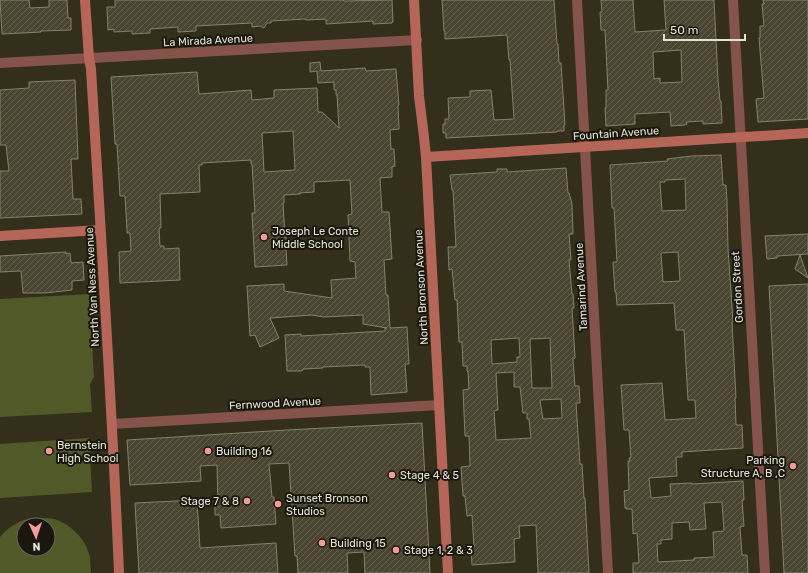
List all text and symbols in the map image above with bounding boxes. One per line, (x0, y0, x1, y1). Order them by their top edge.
scale bar (664, 16, 745, 42)
text: 50 m (670, 23, 698, 37)
street label: La Mirada Avenue (163, 32, 253, 49)
street label: Fountain Avenue (572, 124, 660, 143)
place label: Joseph Le Conte Middle School (272, 225, 359, 251)
street label: North Van Ness Avenue (83, 227, 102, 347)
street label: North Bronson Avenue (412, 229, 431, 345)
marker: Joseph Le Conte Middle School (259, 232, 269, 242)
street label: Tamarind Avenue (573, 243, 590, 331)
street label: Gordon Street (729, 250, 746, 323)
street label: Fernwood Avenue (229, 395, 321, 412)
place label: Bernstein High School (57, 439, 118, 465)
place label: Building 16 (216, 445, 272, 458)
marker: Bernstein High School (44, 446, 54, 456)
marker: Building 16 (203, 446, 213, 456)
place label: Parking Structure A, B ,C (701, 454, 785, 480)
marker: Parking Structure A, B ,C (788, 461, 798, 471)
place label: Stage 4 & 5 (400, 469, 459, 482)
marker: Stage 4 & 5 (387, 470, 397, 480)
place label: Sunset Bronson Studios (286, 492, 368, 518)
place label: Stage 7 & 8 (181, 495, 239, 508)
marker: Stage 7 & 8 (242, 496, 252, 506)
marker: Sunset Bronson Studios (273, 499, 283, 509)
north arrow (16, 517, 56, 557)
place label: Building 15 (330, 537, 386, 550)
marker: Building 15 (317, 538, 327, 548)
text: N (32, 540, 41, 553)
place label: Stage 1, 2 & 3 (404, 544, 473, 557)
marker: Stage 1, 2 & 3 (391, 545, 401, 555)

